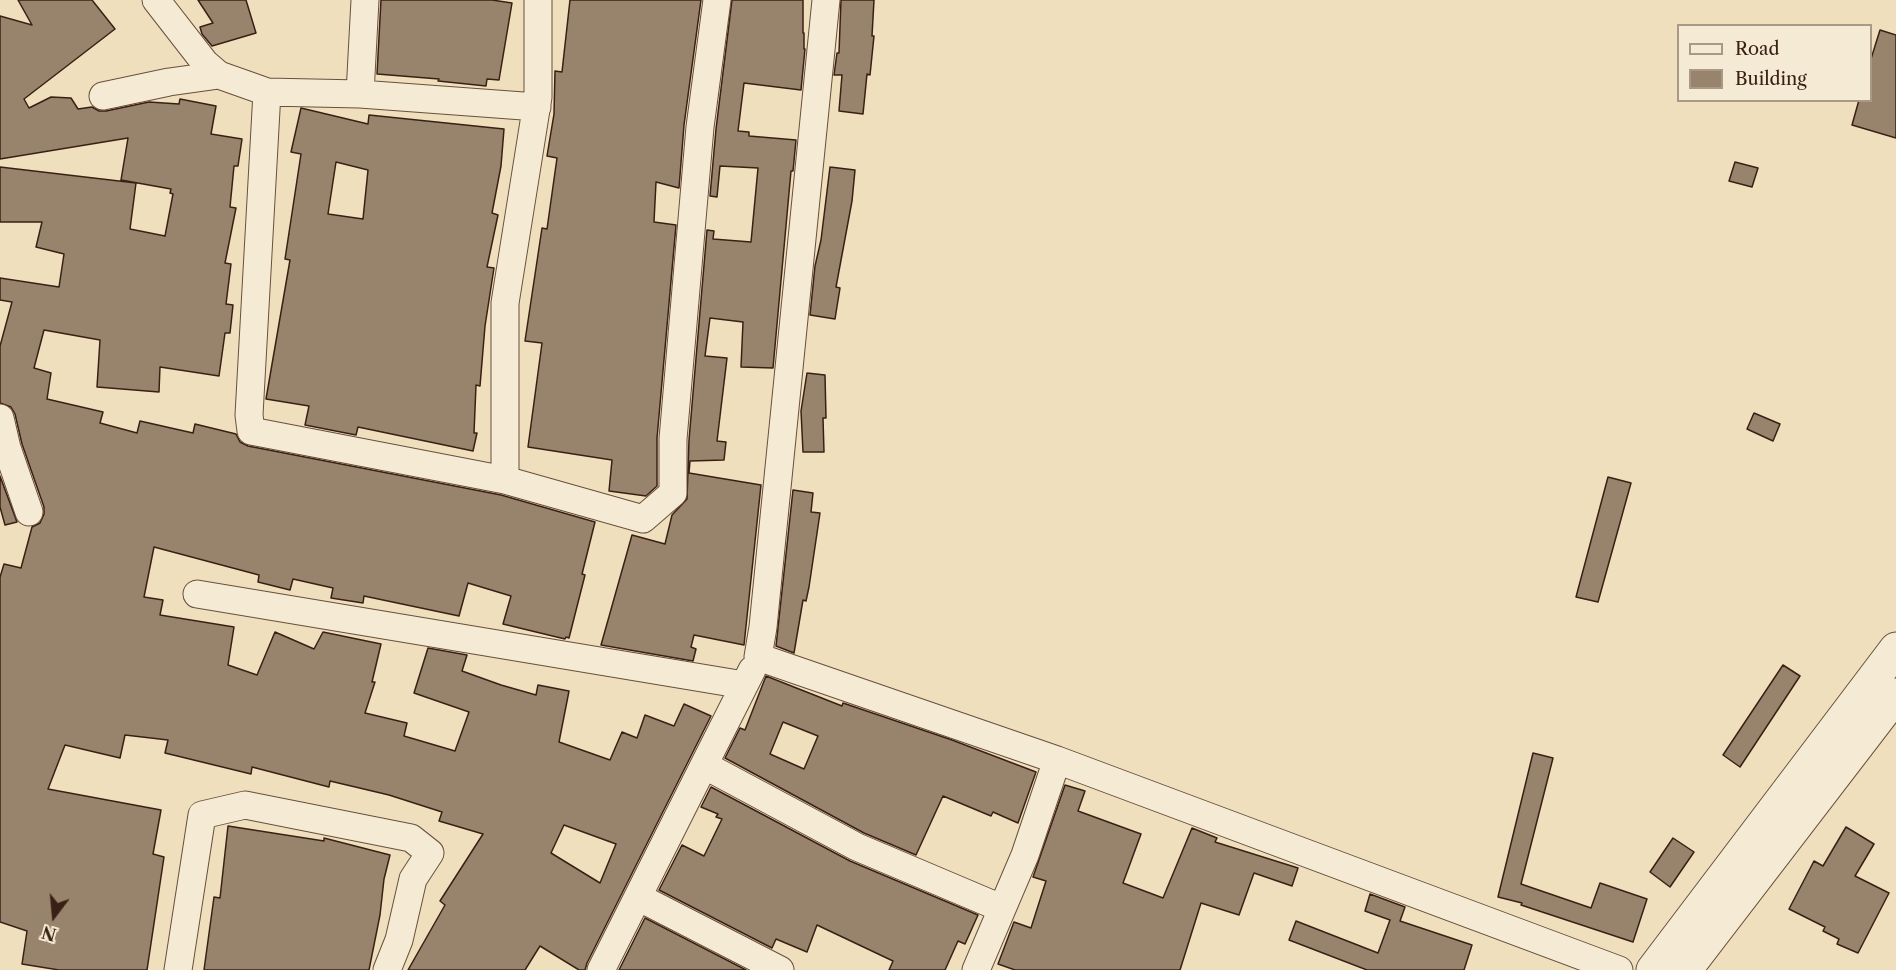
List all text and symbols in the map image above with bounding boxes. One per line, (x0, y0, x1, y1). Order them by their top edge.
legend (1677, 24, 1872, 102)
text: Road (1735, 38, 1780, 60)
text: Building (1735, 68, 1807, 90)
north arrow (24, 886, 84, 946)
text: N (40, 922, 58, 945)

